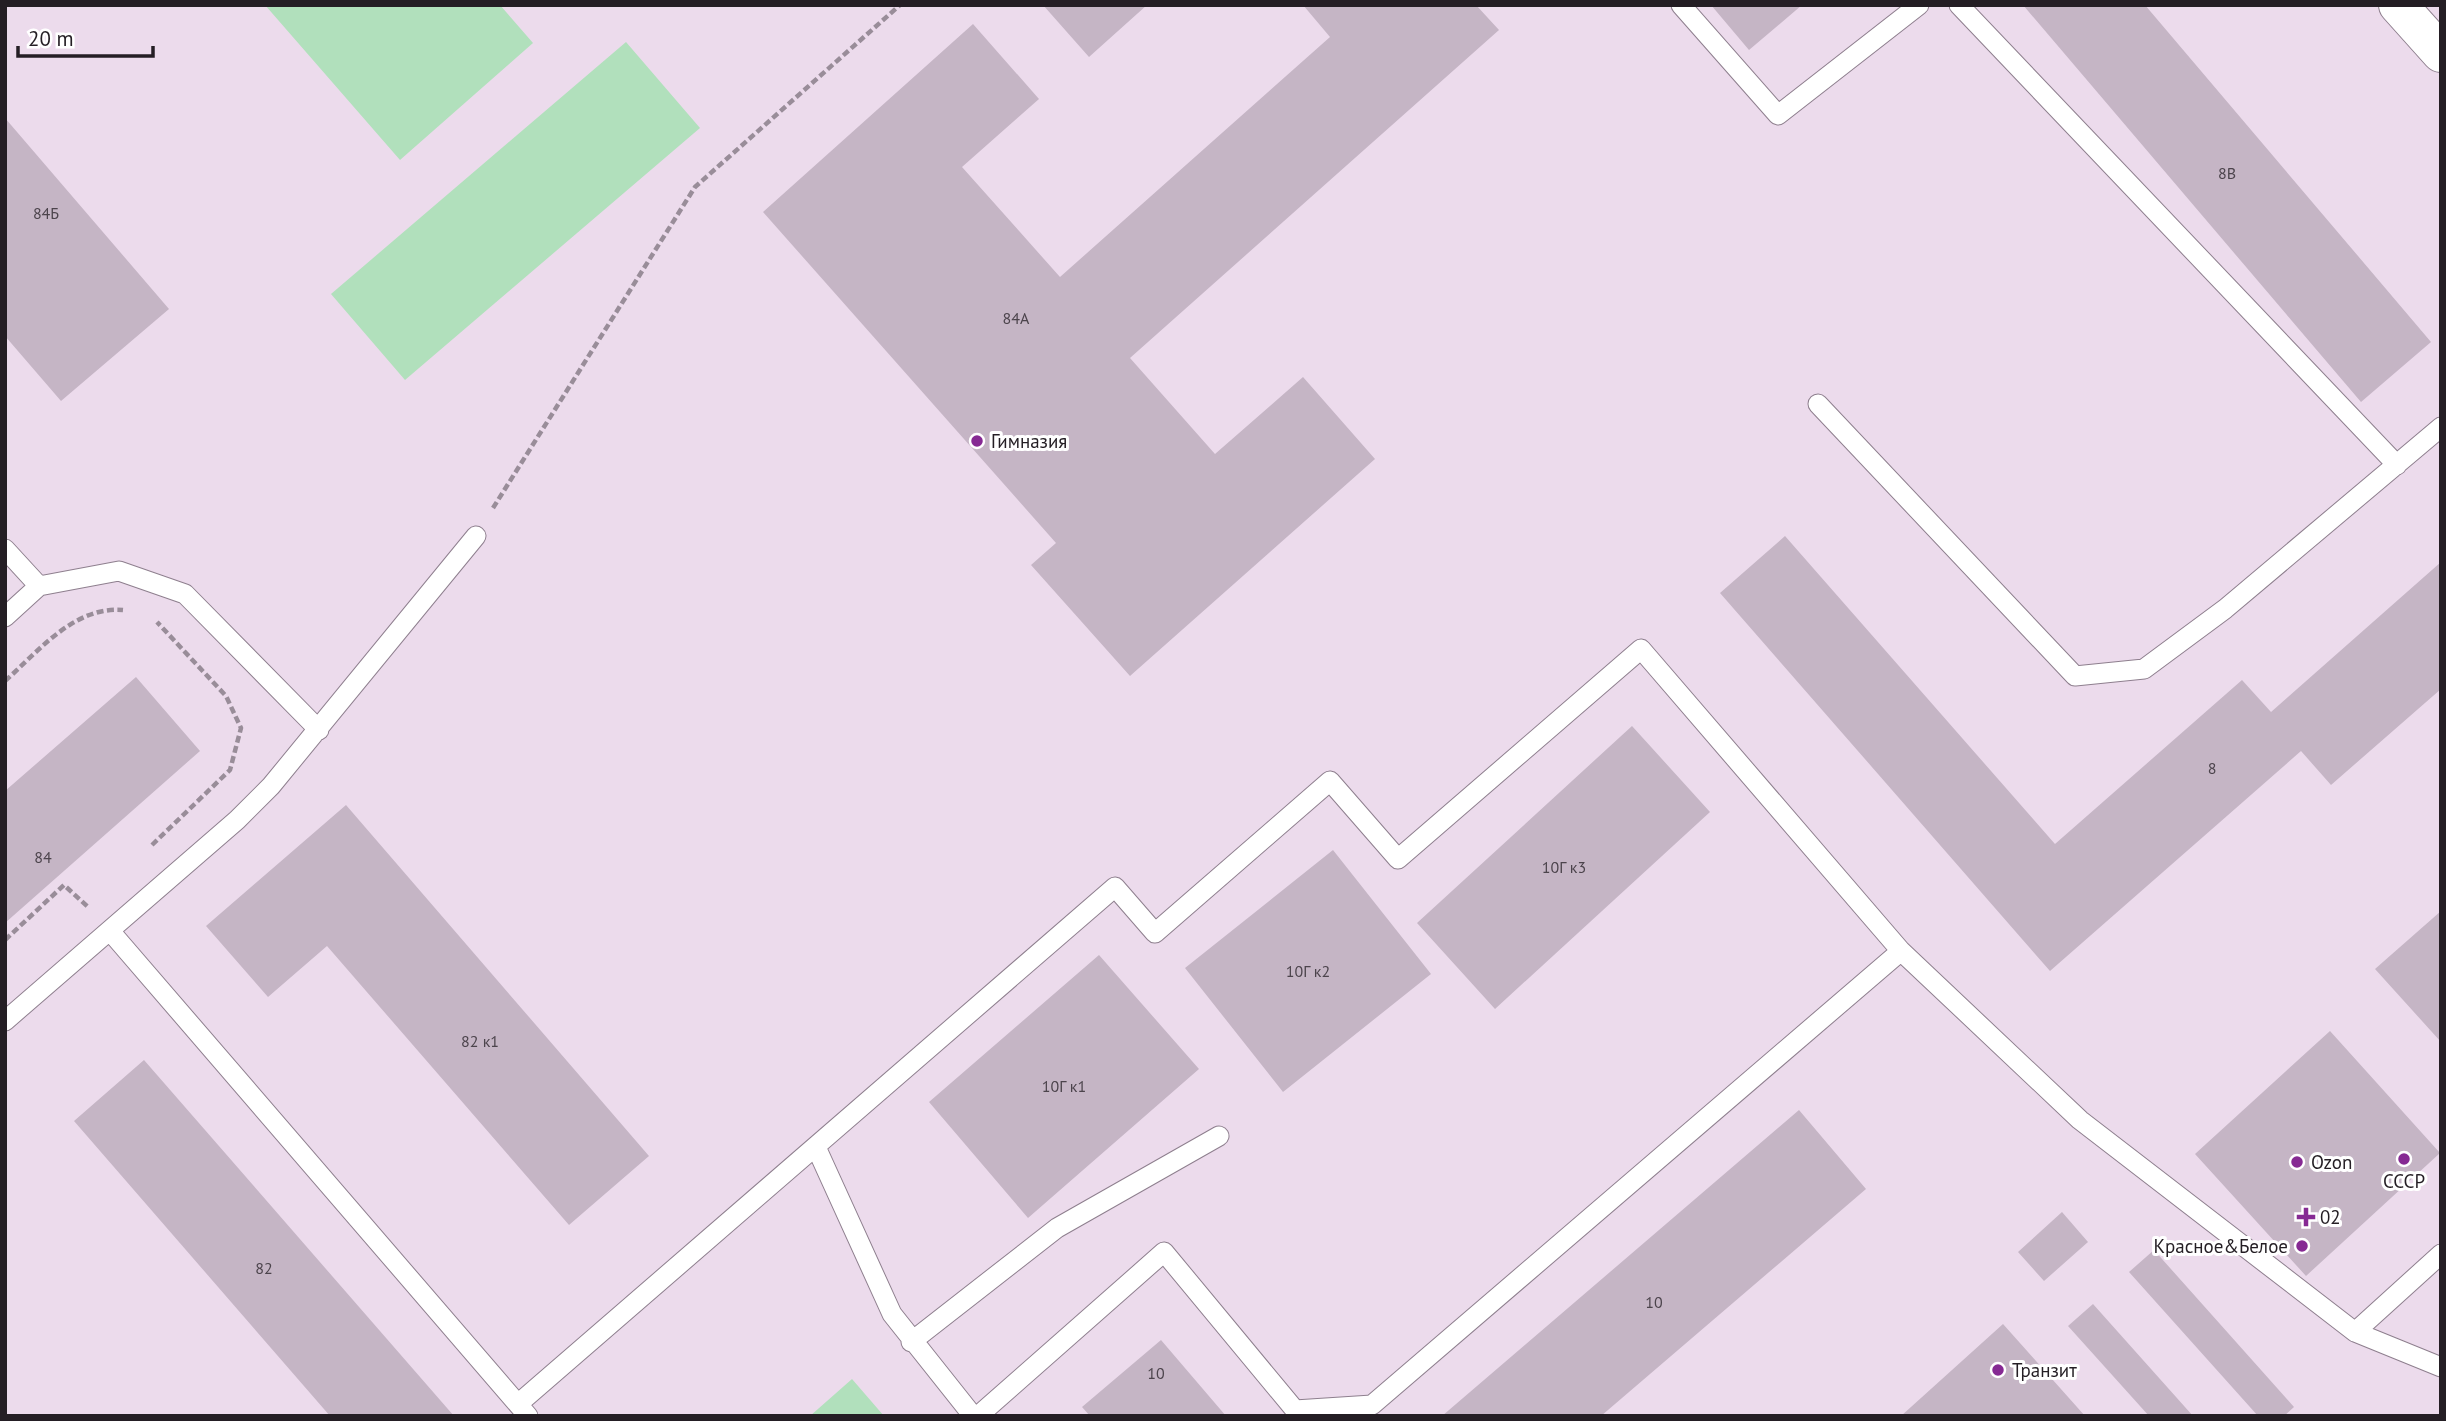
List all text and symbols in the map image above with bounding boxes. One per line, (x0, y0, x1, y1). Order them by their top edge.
scale bar (18, 14, 152, 58)
text: 20 m (28, 25, 74, 52)
house number: 8В (2218, 163, 2236, 183)
house number: 84Б (33, 203, 59, 223)
house number: 84А (1003, 308, 1030, 328)
place label: Гимназия (991, 429, 1067, 453)
marker: Гимназия (969, 433, 985, 449)
house number: 8 (2208, 758, 2216, 778)
house number: 84 (34, 847, 52, 867)
house number: 10Г к3 (1542, 857, 1586, 877)
house number: 10Г к2 (1286, 961, 1330, 981)
house number: 82 к1 (461, 1031, 499, 1051)
house number: 10Г к1 (1042, 1076, 1086, 1096)
place label: Ozon (2311, 1150, 2352, 1174)
marker: СССР (2396, 1151, 2412, 1167)
marker: Ozon (2289, 1154, 2305, 1170)
place label: СССР (2383, 1169, 2425, 1193)
place label: 02 (2320, 1205, 2341, 1229)
marker: 02 (2298, 1209, 2314, 1225)
place label: Красное&Белое (2153, 1234, 2288, 1258)
marker: Красное&Белое (2294, 1238, 2310, 1254)
house number: 82 (255, 1258, 273, 1278)
house number: 10 (1645, 1292, 1663, 1312)
place label: Транзит (2012, 1358, 2077, 1382)
marker: Транзит (1990, 1362, 2006, 1378)
house number: 10 (1147, 1363, 1165, 1383)

